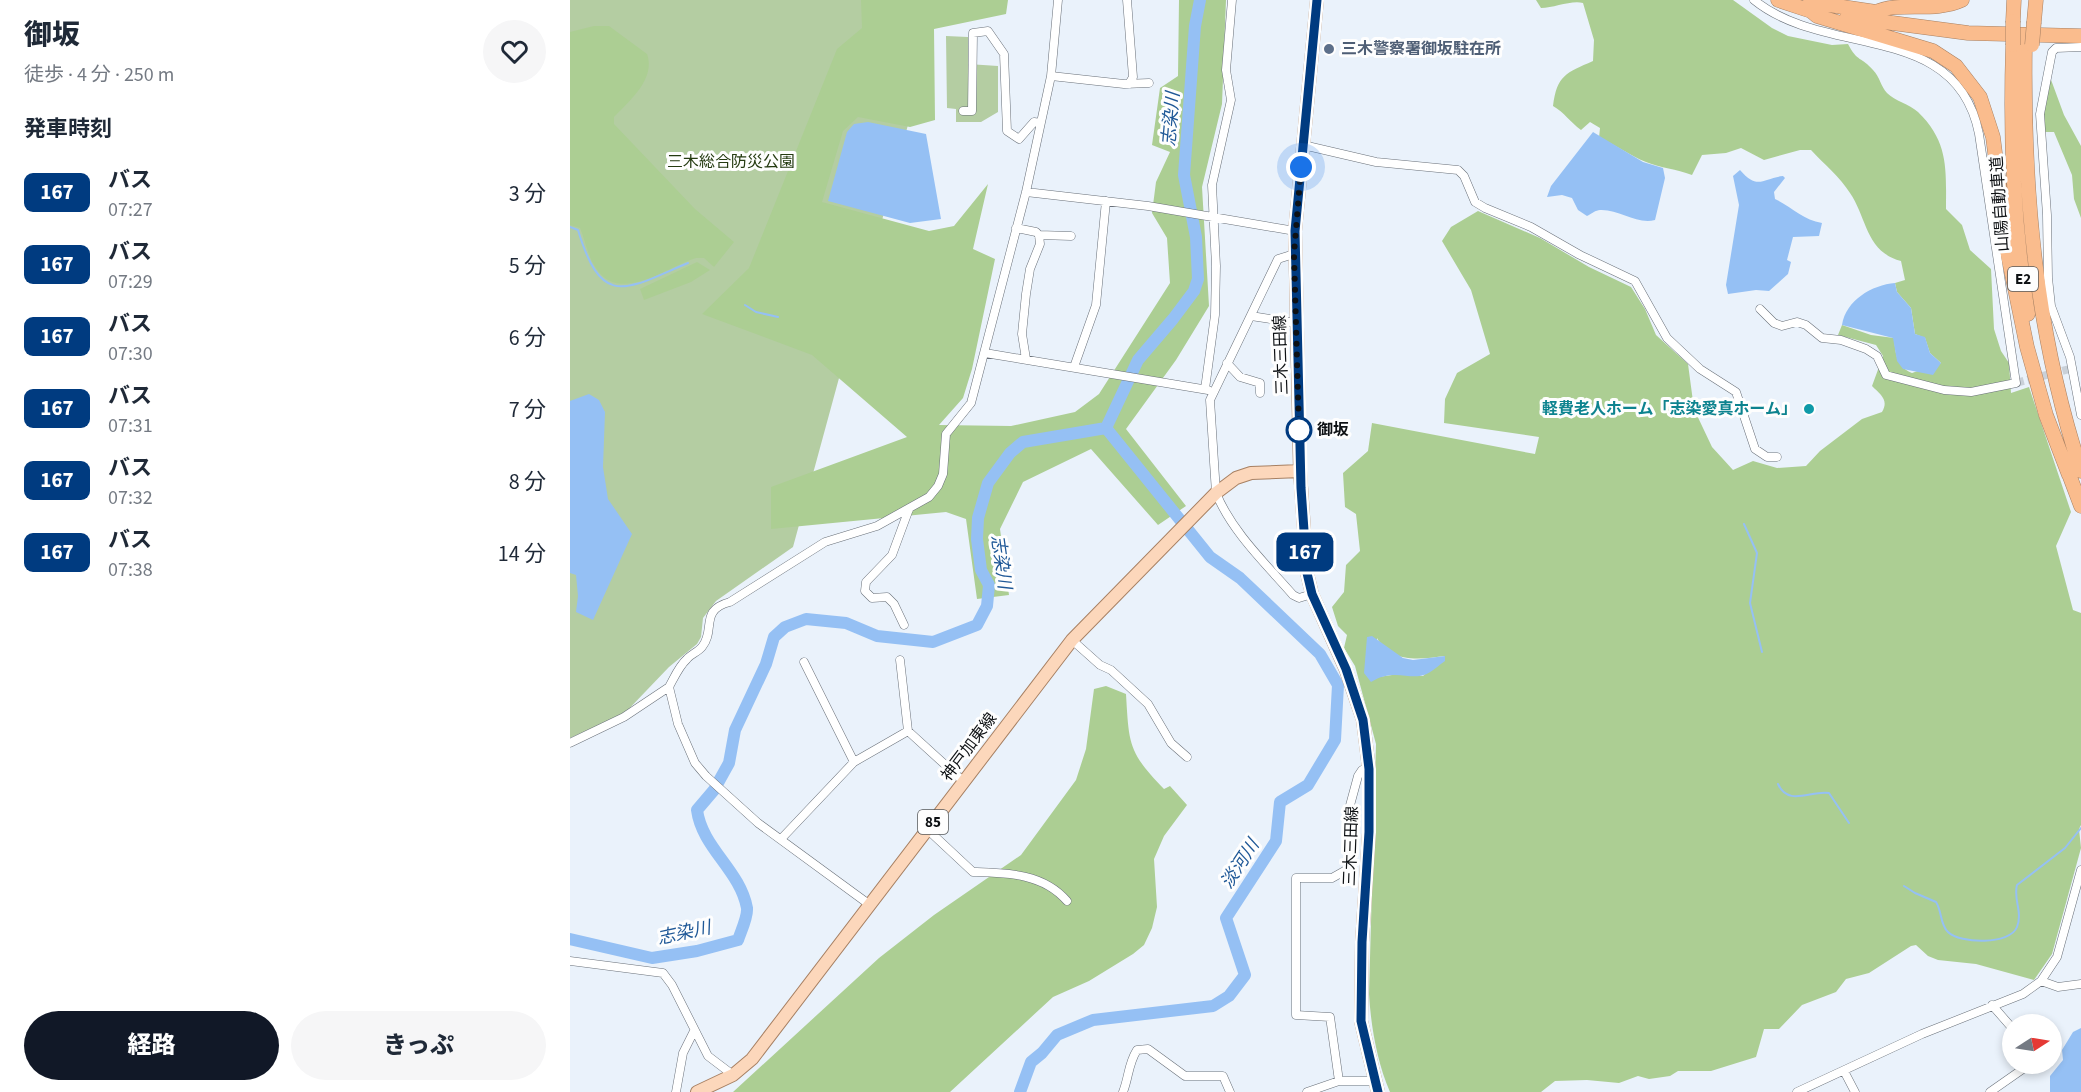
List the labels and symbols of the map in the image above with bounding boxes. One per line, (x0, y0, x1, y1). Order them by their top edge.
place label: 三木警察署御坂駐在所 (1341, 38, 1501, 60)
marker: 三木警察署御坂駐在所 (1322, 42, 1336, 56)
water label: 志染川 (1156, 89, 1186, 147)
park label: 三木総合防災公園 (667, 151, 795, 173)
your location (1286, 152, 1316, 182)
street label: 山陽自動車道 (1986, 155, 2014, 253)
road number: E2 (2008, 267, 2038, 291)
street label: 三木三田線 (1269, 315, 1293, 395)
place label: 軽費老人ホーム「志染愛真ホーム」 (1542, 398, 1797, 420)
marker: 軽費老人ホーム「志染愛真ホーム」 (1802, 402, 1816, 416)
marker: 御坂 (1286, 417, 1312, 443)
place label: 御坂 (1317, 419, 1349, 441)
line badge: 167 (1270, 532, 1340, 572)
water label: 志染川 (985, 534, 1017, 592)
street label: 神戸加東線 (936, 708, 1002, 786)
street label: 三木三田線 (1339, 806, 1363, 886)
road number: 85 (918, 810, 948, 834)
water label: 淡河川 (1215, 833, 1266, 893)
water label: 志染川 (655, 915, 715, 951)
north arrow (2002, 1014, 2062, 1074)

